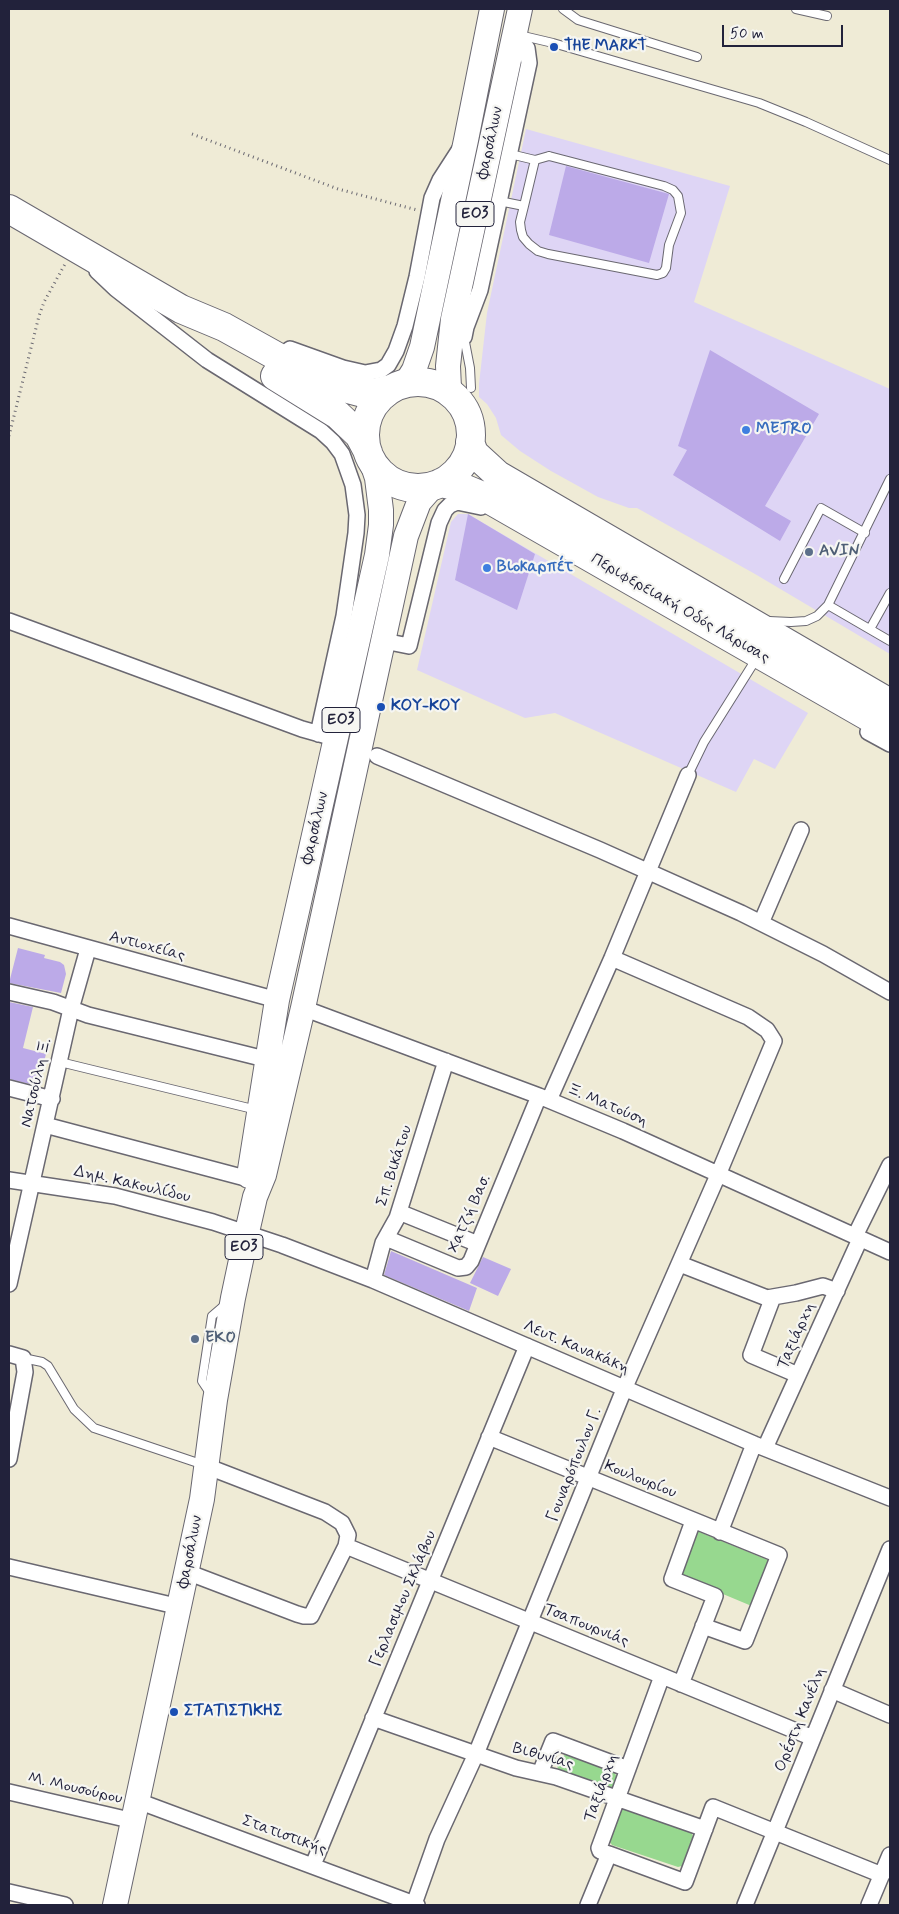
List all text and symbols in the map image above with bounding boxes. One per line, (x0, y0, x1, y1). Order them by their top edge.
scale bar (724, 15, 845, 47)
text: 50 m (730, 24, 764, 44)
place label: THE MARKT (564, 37, 647, 57)
marker: THE MARKT (548, 41, 560, 53)
street label: Φαρσάλων (474, 105, 508, 181)
road number: ΕΟ3 (456, 202, 494, 226)
place label: METRO (756, 420, 812, 440)
marker: METRO (740, 424, 752, 436)
place label: AVIN (819, 542, 860, 562)
marker: AVIN (803, 546, 815, 558)
street label: Περιφερειακή Οδός Λάρισας (587, 550, 773, 668)
place label: Βιοκαρπέτ (497, 558, 573, 578)
marker: Βιοκαρπέτ (481, 562, 493, 574)
place label: ΚΟΥ-ΚΟΥ (391, 697, 460, 717)
marker: ΚΟΥ-ΚΟΥ (375, 701, 387, 713)
road number: ΕΟ3 (322, 708, 360, 732)
street label: Φαρσάλων (298, 790, 334, 866)
street label: Αντιοχείας (107, 928, 187, 966)
street label: Νατσούλη Ξ. (17, 1037, 57, 1129)
street label: Ξ. Ματούση (564, 1080, 650, 1132)
street label: Σπ. Βικάτου (373, 1123, 417, 1209)
street label: Δημ. Κακουλίδου (72, 1162, 192, 1208)
street label: Χατζή Βασ. (444, 1172, 496, 1256)
road number: ΕΟ3 (225, 1234, 263, 1260)
street label: Ταξιάρχη (774, 1300, 820, 1372)
street label: Λευτ. Κανακάκη (520, 1317, 632, 1379)
place label: EKO (205, 1329, 236, 1349)
marker: EKO (189, 1333, 201, 1345)
street label: Γουναρόπουλου Γ. (543, 1405, 607, 1525)
street label: Κουλουρίου (601, 1457, 679, 1503)
street label: Φαρσάλων (175, 1514, 207, 1590)
street label: Γερλασιμου Σκλάβου (367, 1528, 441, 1670)
street label: Τσαπουρνιάς (541, 1600, 631, 1652)
street label: Ορέστη Κανέλη (771, 1665, 831, 1775)
place label: ΣΤΑΤΙΣΤΙΚΗΣ (184, 1702, 283, 1722)
marker: ΣΤΑΤΙΣΤΙΚΗΣ (168, 1706, 180, 1718)
street label: Βιθυνίας (510, 1739, 576, 1775)
street label: Ταξιάρχη (581, 1751, 623, 1825)
street label: Μ. Μουσούρου (26, 1769, 124, 1809)
street label: Στατιστικής (239, 1812, 329, 1860)

